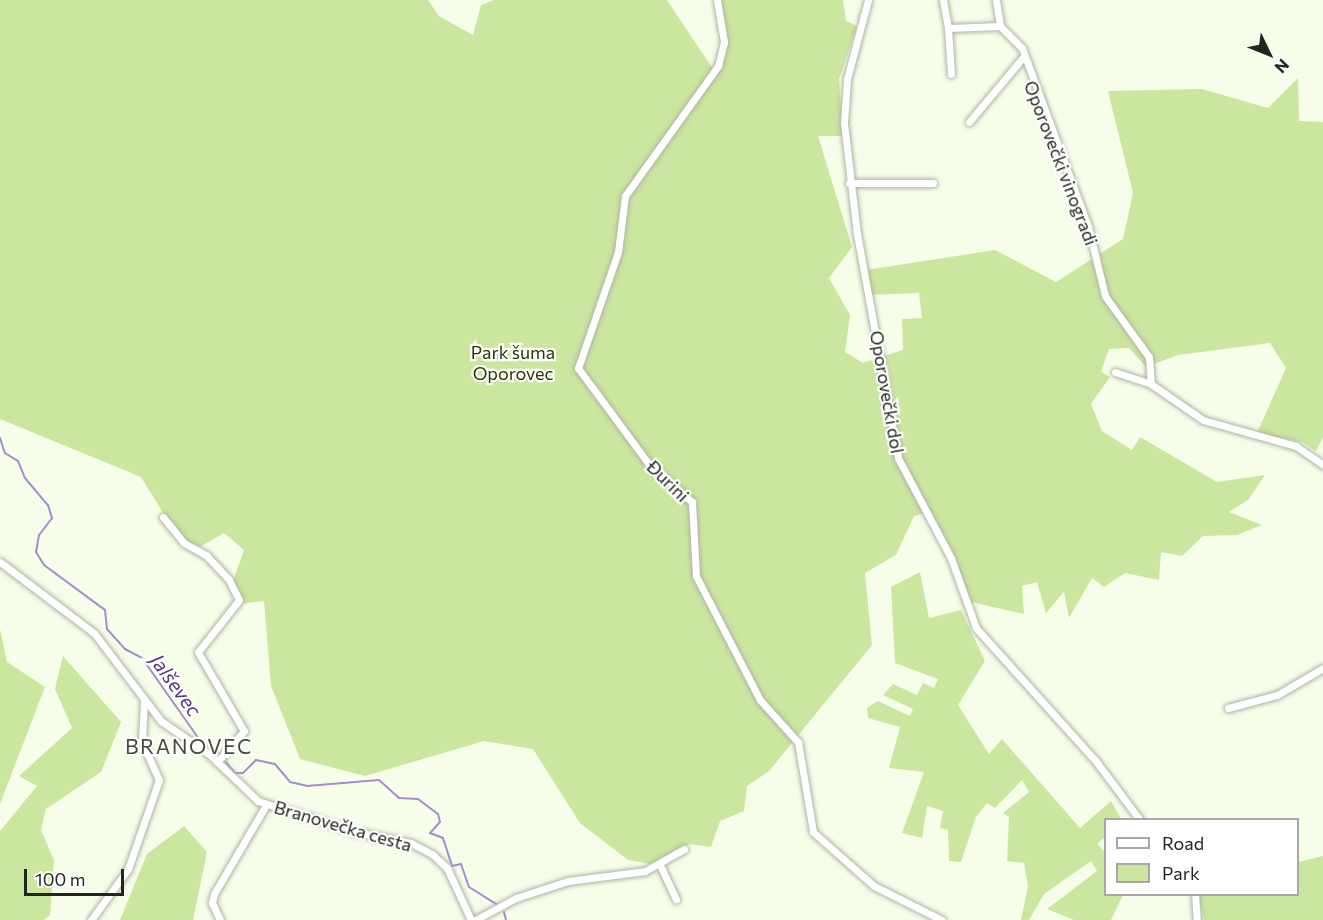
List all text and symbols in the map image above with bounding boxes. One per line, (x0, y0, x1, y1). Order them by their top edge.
north arrow (1239, 24, 1299, 84)
text: N (1271, 56, 1294, 77)
street label: Oporovečki vinogradi (1020, 78, 1102, 248)
street label: Oporovečki dol (866, 329, 908, 455)
park label: Park šuma Oporovec (471, 342, 555, 385)
street label: Đurini (642, 456, 694, 506)
water label: Jalševec (145, 649, 207, 721)
district label: BRANOVEC (125, 733, 253, 759)
street label: Branovečka cesta (272, 796, 414, 856)
legend (1104, 818, 1299, 896)
text: Road (1162, 832, 1204, 854)
scale bar (27, 857, 128, 895)
text: Park (1162, 862, 1200, 884)
text: 100 m (35, 868, 85, 890)

